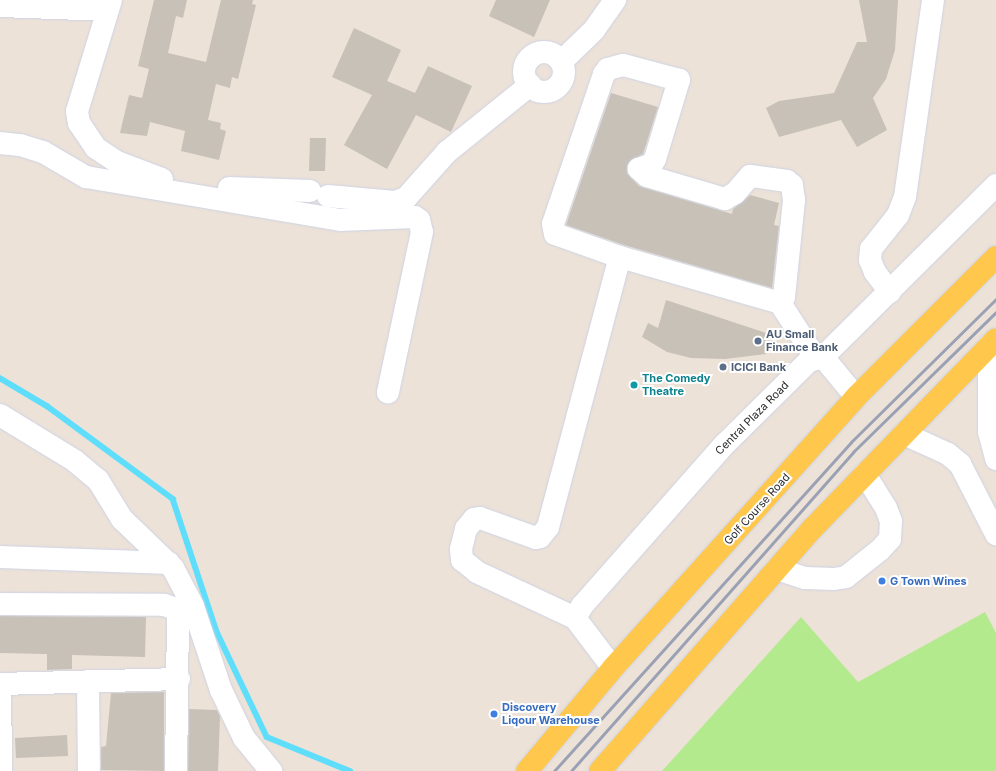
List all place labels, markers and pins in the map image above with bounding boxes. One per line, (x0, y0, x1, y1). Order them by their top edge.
place label: AU Small Finance Bank (766, 328, 838, 354)
marker: AU Small Finance Bank (753, 336, 763, 346)
place label: ICICI Bank (731, 360, 786, 374)
marker: ICICI Bank (718, 362, 728, 372)
place label: The Comedy Theatre (642, 372, 710, 398)
marker: The Comedy Theatre (629, 380, 639, 390)
place label: G Town Wines (890, 574, 967, 588)
marker: G Town Wines (877, 576, 887, 586)
place label: Discovery Liqour Warehouse (502, 701, 600, 727)
marker: Discovery Liqour Warehouse (489, 709, 499, 719)

